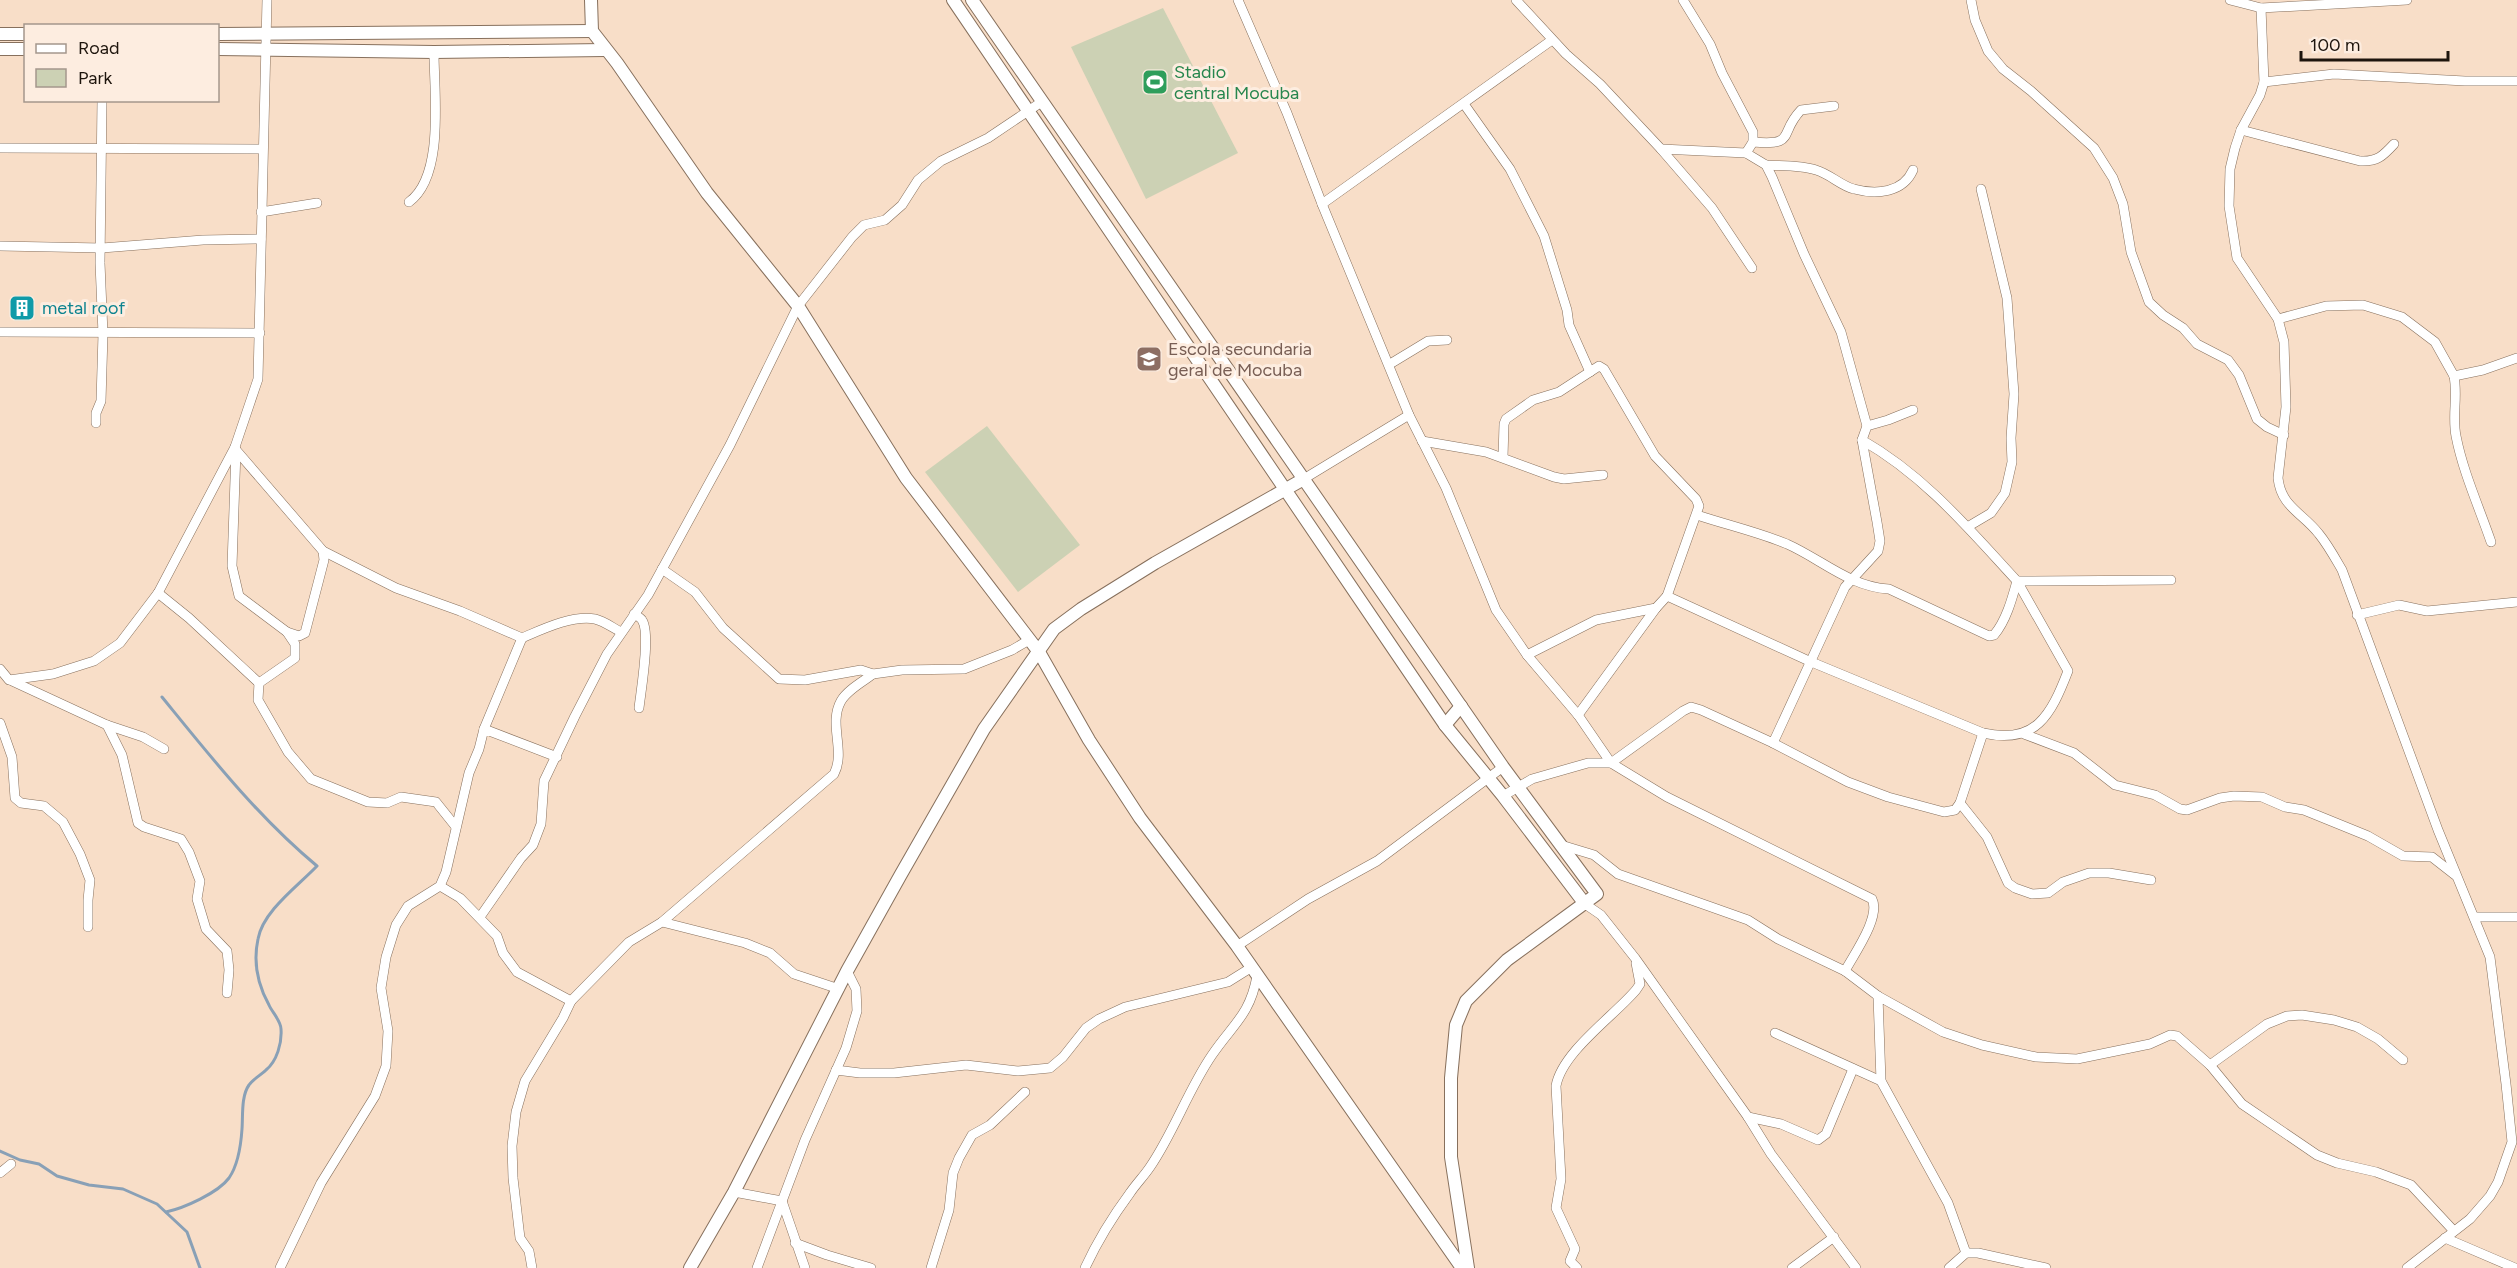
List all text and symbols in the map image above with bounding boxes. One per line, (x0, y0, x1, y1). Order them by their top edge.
legend (24, 24, 219, 102)
scale bar (2301, 24, 2448, 62)
text: 100 m (2310, 34, 2360, 56)
text: Road (78, 37, 119, 59)
place label: Stadio central Mocuba (1174, 61, 1299, 104)
text: Park (78, 67, 113, 89)
sports icon: Stadio central Mocuba (1140, 67, 1170, 97)
building icon: metal roof (7, 293, 37, 323)
place label: metal roof (42, 297, 125, 319)
place label: Escola secundaria geral de Mocuba (1168, 338, 1312, 381)
school or university icon: Escola secundaria geral de Mocuba (1134, 344, 1164, 374)

